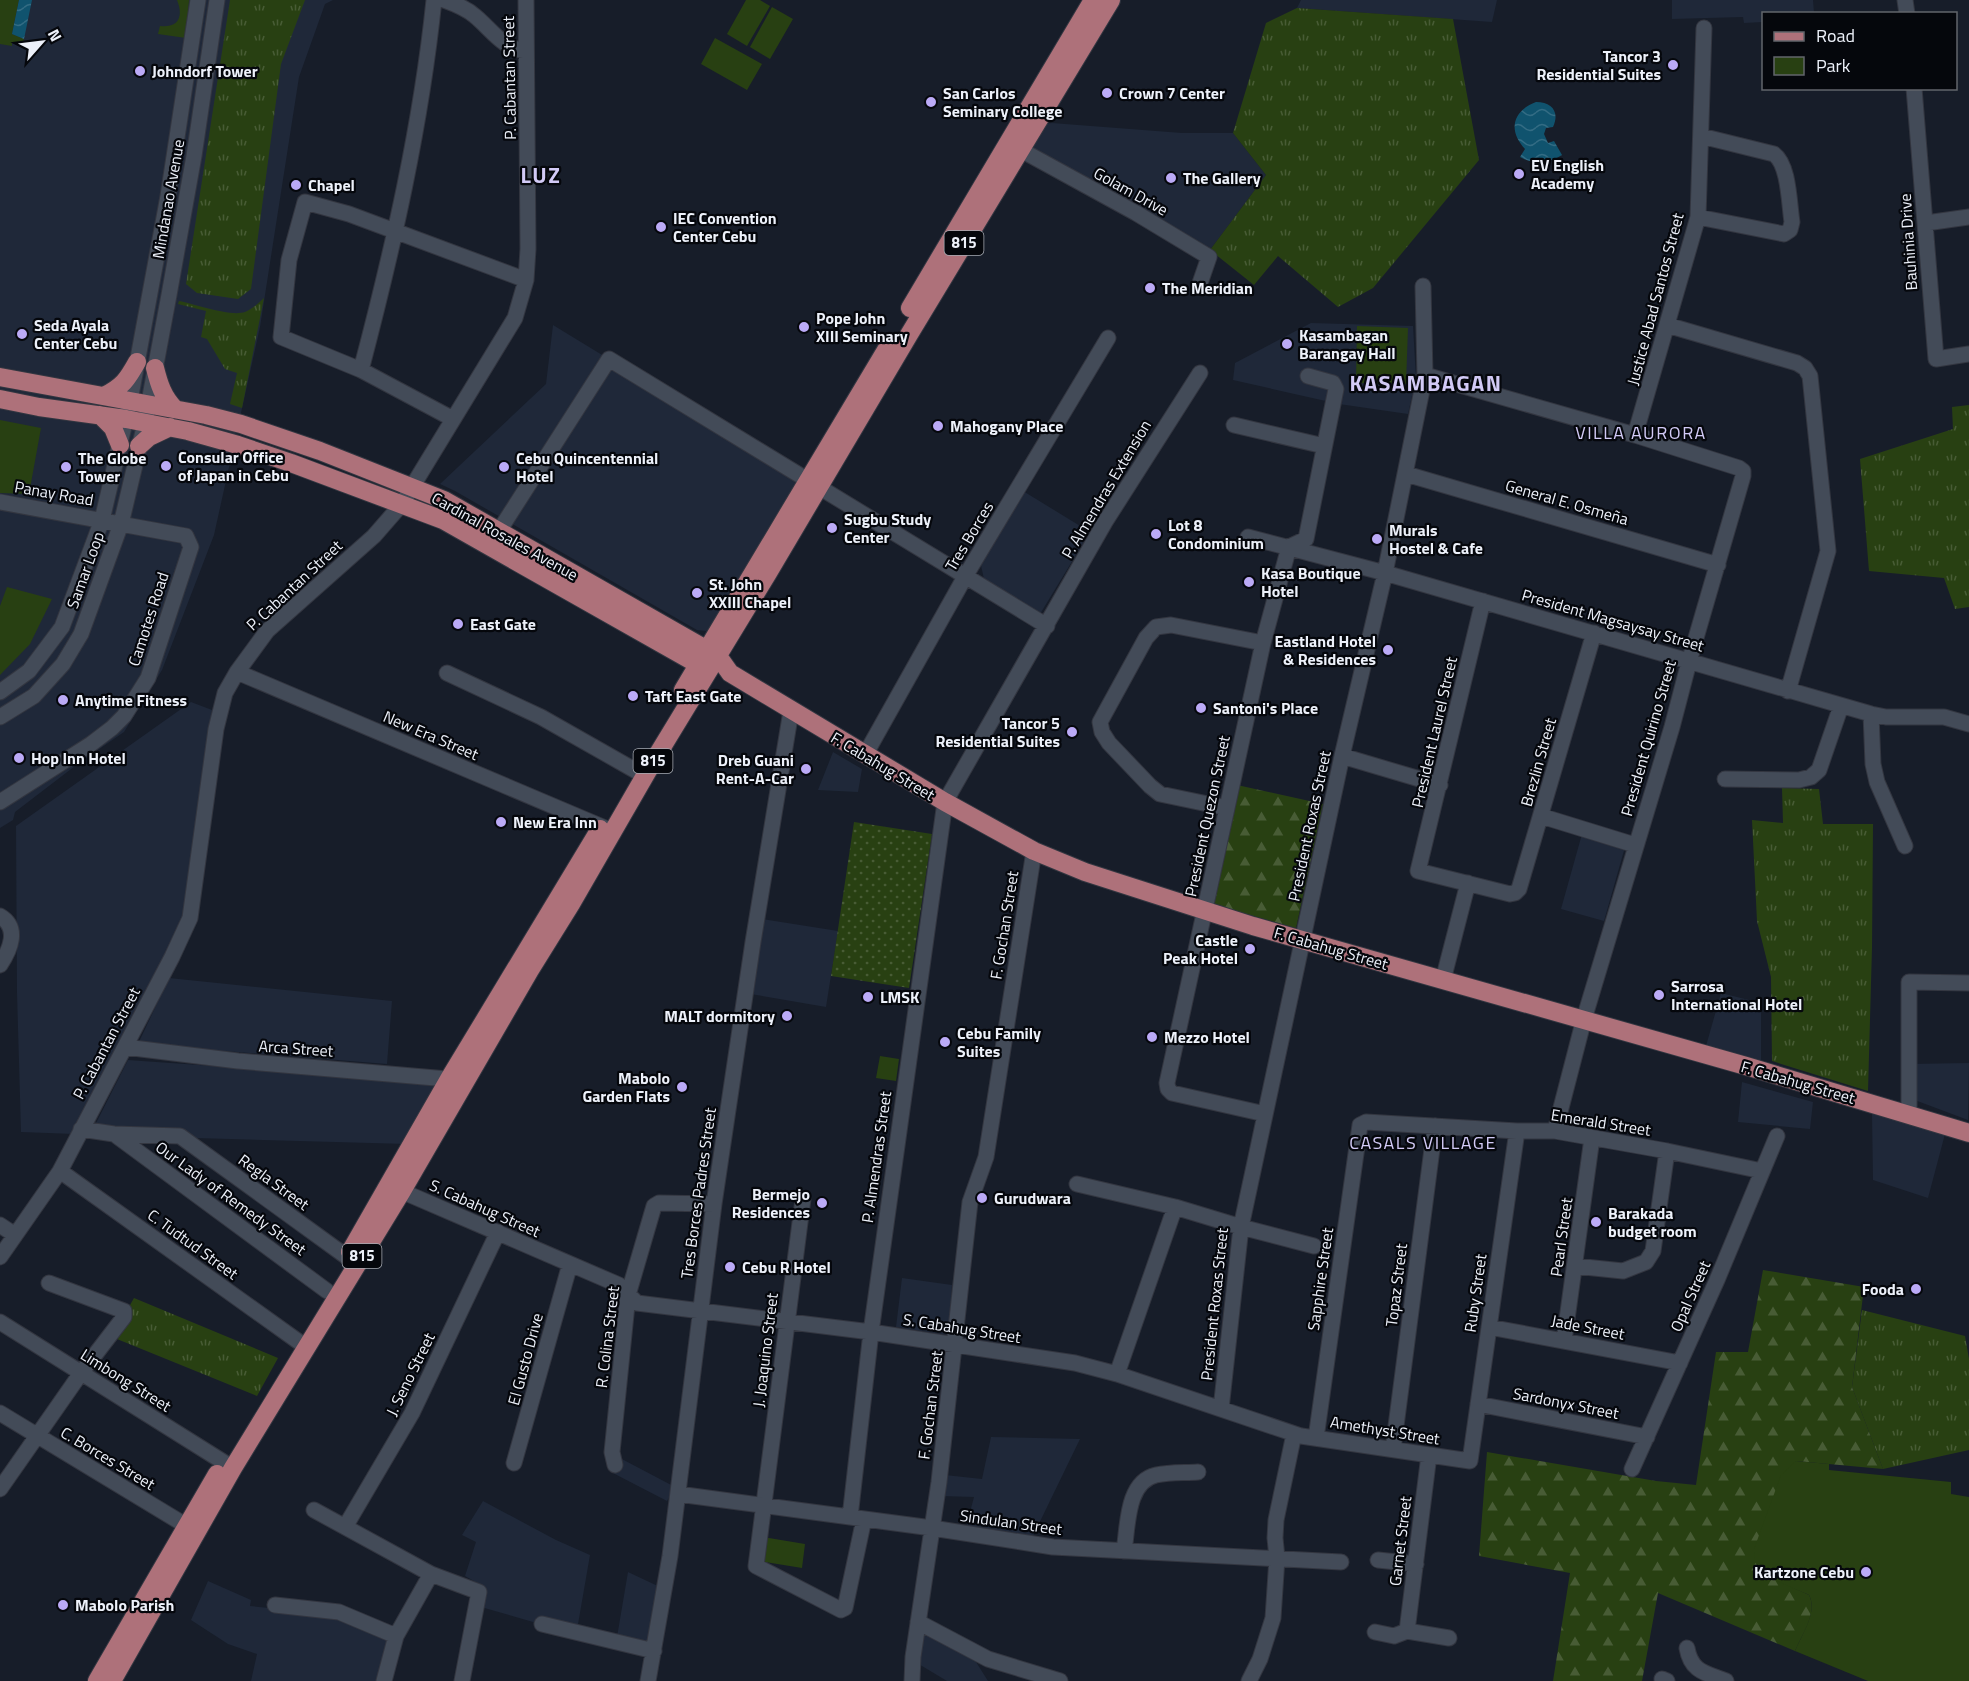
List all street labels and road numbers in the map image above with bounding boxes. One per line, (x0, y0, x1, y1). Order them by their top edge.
street label: P. Cabantan Street (496, 15, 522, 140)
street label: Mindanao Avenue (146, 138, 190, 260)
street label: Golam Drive (1089, 161, 1173, 221)
street label: Bauhinia Drive (1893, 193, 1923, 291)
street label: Justice Abad Santos Street (1620, 210, 1690, 388)
road number: 815 (944, 231, 984, 255)
street label: P. Almendras Extension (1055, 415, 1157, 563)
street label: General E. Osmeña (1503, 473, 1631, 531)
street label: Panay Road (13, 474, 95, 512)
street label: Cardinal Rosales Avenue (427, 486, 583, 586)
street label: Tres Borces (939, 497, 999, 575)
street label: Samar Loop (60, 528, 110, 612)
street label: P. Cabantan Street (241, 534, 348, 636)
street label: Camotes Road (121, 569, 175, 669)
street label: President Magsaysay Street (1519, 582, 1707, 658)
street label: President Laurel Street (1405, 654, 1463, 810)
street label: President Quirino Street (1614, 657, 1682, 819)
street label: New Era Street (380, 704, 483, 766)
street label: Brezlin Street (1514, 715, 1562, 809)
street label: F. Cabahug Street (826, 725, 940, 807)
street label: President Quezon Street (1178, 733, 1236, 899)
street label: President Roxas Street (1281, 748, 1337, 904)
road number: 815 (634, 749, 672, 773)
street label: F. Gochan Street (984, 869, 1024, 981)
street label: F. Cabahug Street (1271, 920, 1391, 976)
street label: P. Cabantan Street (66, 982, 146, 1103)
street label: Arca Street (258, 1033, 334, 1063)
street label: F. Cabahug Street (1738, 1054, 1858, 1110)
street label: P. Almendras Street (855, 1089, 897, 1224)
street label: Emerald Street (1549, 1102, 1653, 1142)
street label: Tres Borces Padres Street (674, 1105, 722, 1280)
street label: Our Lady of Remedy Street (151, 1135, 312, 1261)
street label: Regla Street (234, 1148, 315, 1216)
street label: S. Cabahug Street (426, 1173, 545, 1243)
street label: Pearl Street (1544, 1196, 1578, 1278)
street label: C. Tudtud Street (143, 1203, 244, 1285)
street label: President Roxas Street (1194, 1226, 1234, 1382)
street label: Sapphire Street (1301, 1226, 1339, 1332)
street label: Topaz Street (1379, 1242, 1413, 1328)
road number: 815 (342, 1244, 382, 1268)
street label: Ruby Street (1458, 1252, 1492, 1334)
street label: Opal Street (1664, 1256, 1716, 1335)
street label: R. Colina Street (589, 1284, 625, 1389)
street label: J. Joaquino Street (746, 1291, 784, 1408)
street label: S. Cabahug Street (901, 1307, 1023, 1349)
street label: Jade Street (1549, 1308, 1627, 1346)
street label: El Gusto Drive (501, 1310, 549, 1408)
street label: J. Seno Street (379, 1328, 441, 1420)
street label: Limbong Street (76, 1343, 176, 1418)
street label: F. Gochan Street (911, 1349, 949, 1461)
street label: Sardonyx Street (1511, 1381, 1621, 1425)
street label: Amethyst Street (1329, 1410, 1442, 1451)
street label: C. Borces Street (56, 1420, 160, 1496)
street label: Garnet Street (1383, 1494, 1417, 1587)
street label: Sindulan Street (958, 1503, 1064, 1541)

